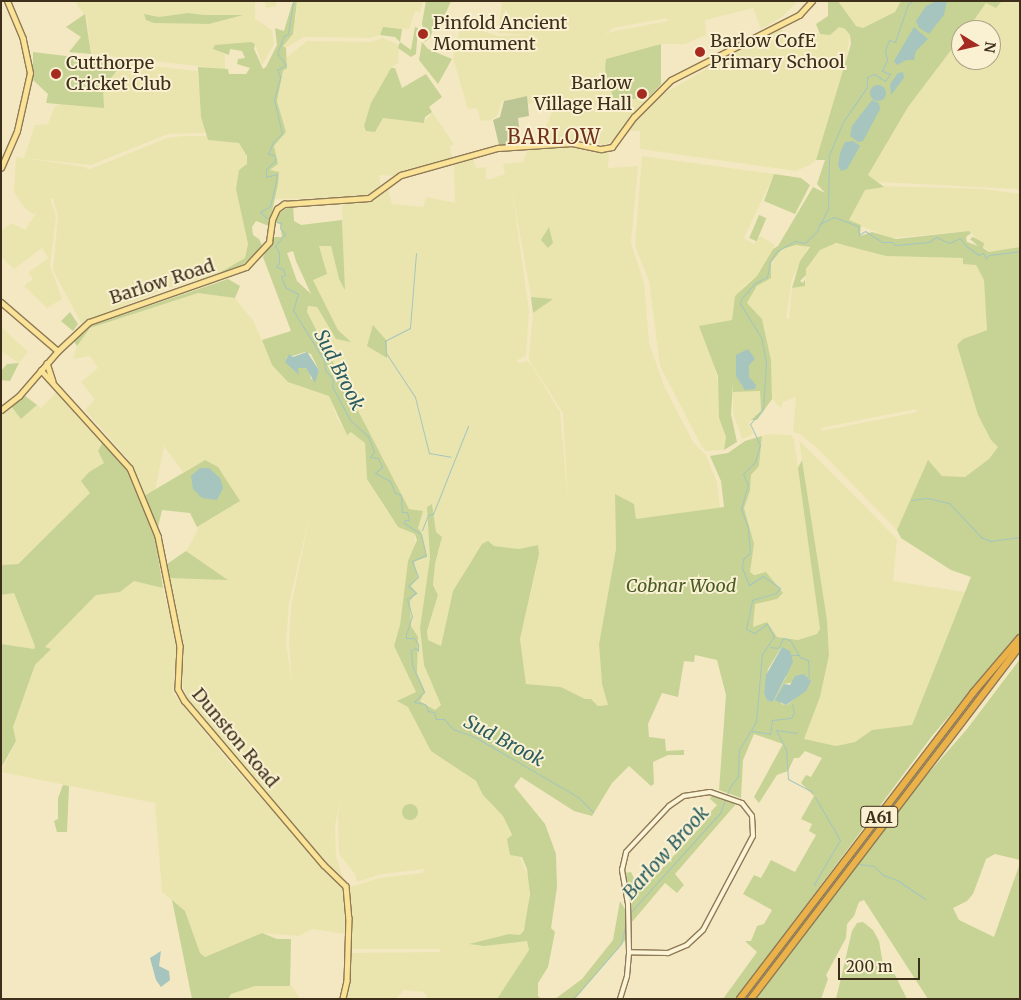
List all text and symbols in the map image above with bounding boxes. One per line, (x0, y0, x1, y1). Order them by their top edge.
place label: Pinfold Ancient Momument (433, 13, 567, 56)
north arrow (951, 20, 1001, 70)
marker: Pinfold Ancient Momument (417, 28, 429, 40)
place label: Barlow CofE Primary School (710, 31, 845, 74)
text: N (980, 40, 1000, 54)
marker: Barlow CofE Primary School (694, 46, 706, 58)
place label: Cutthorpe Cricket Club (66, 53, 171, 96)
marker: Cutthorpe Cricket Club (50, 68, 62, 80)
place label: Barlow Village Hall (534, 73, 632, 116)
marker: Barlow Village Hall (636, 88, 648, 100)
district label: BARLOW (506, 124, 602, 148)
street label: Barlow Road (107, 255, 217, 309)
water label: Sud Brook (309, 326, 369, 414)
park label: Cobnar Wood (626, 575, 736, 597)
street label: Dunston Road (187, 684, 283, 792)
water label: Sud Brook (460, 710, 548, 772)
water label: Barlow Brook (618, 802, 714, 904)
road number: A61 (859, 804, 899, 830)
scale bar (841, 948, 924, 980)
text: 200 m (846, 957, 893, 976)

